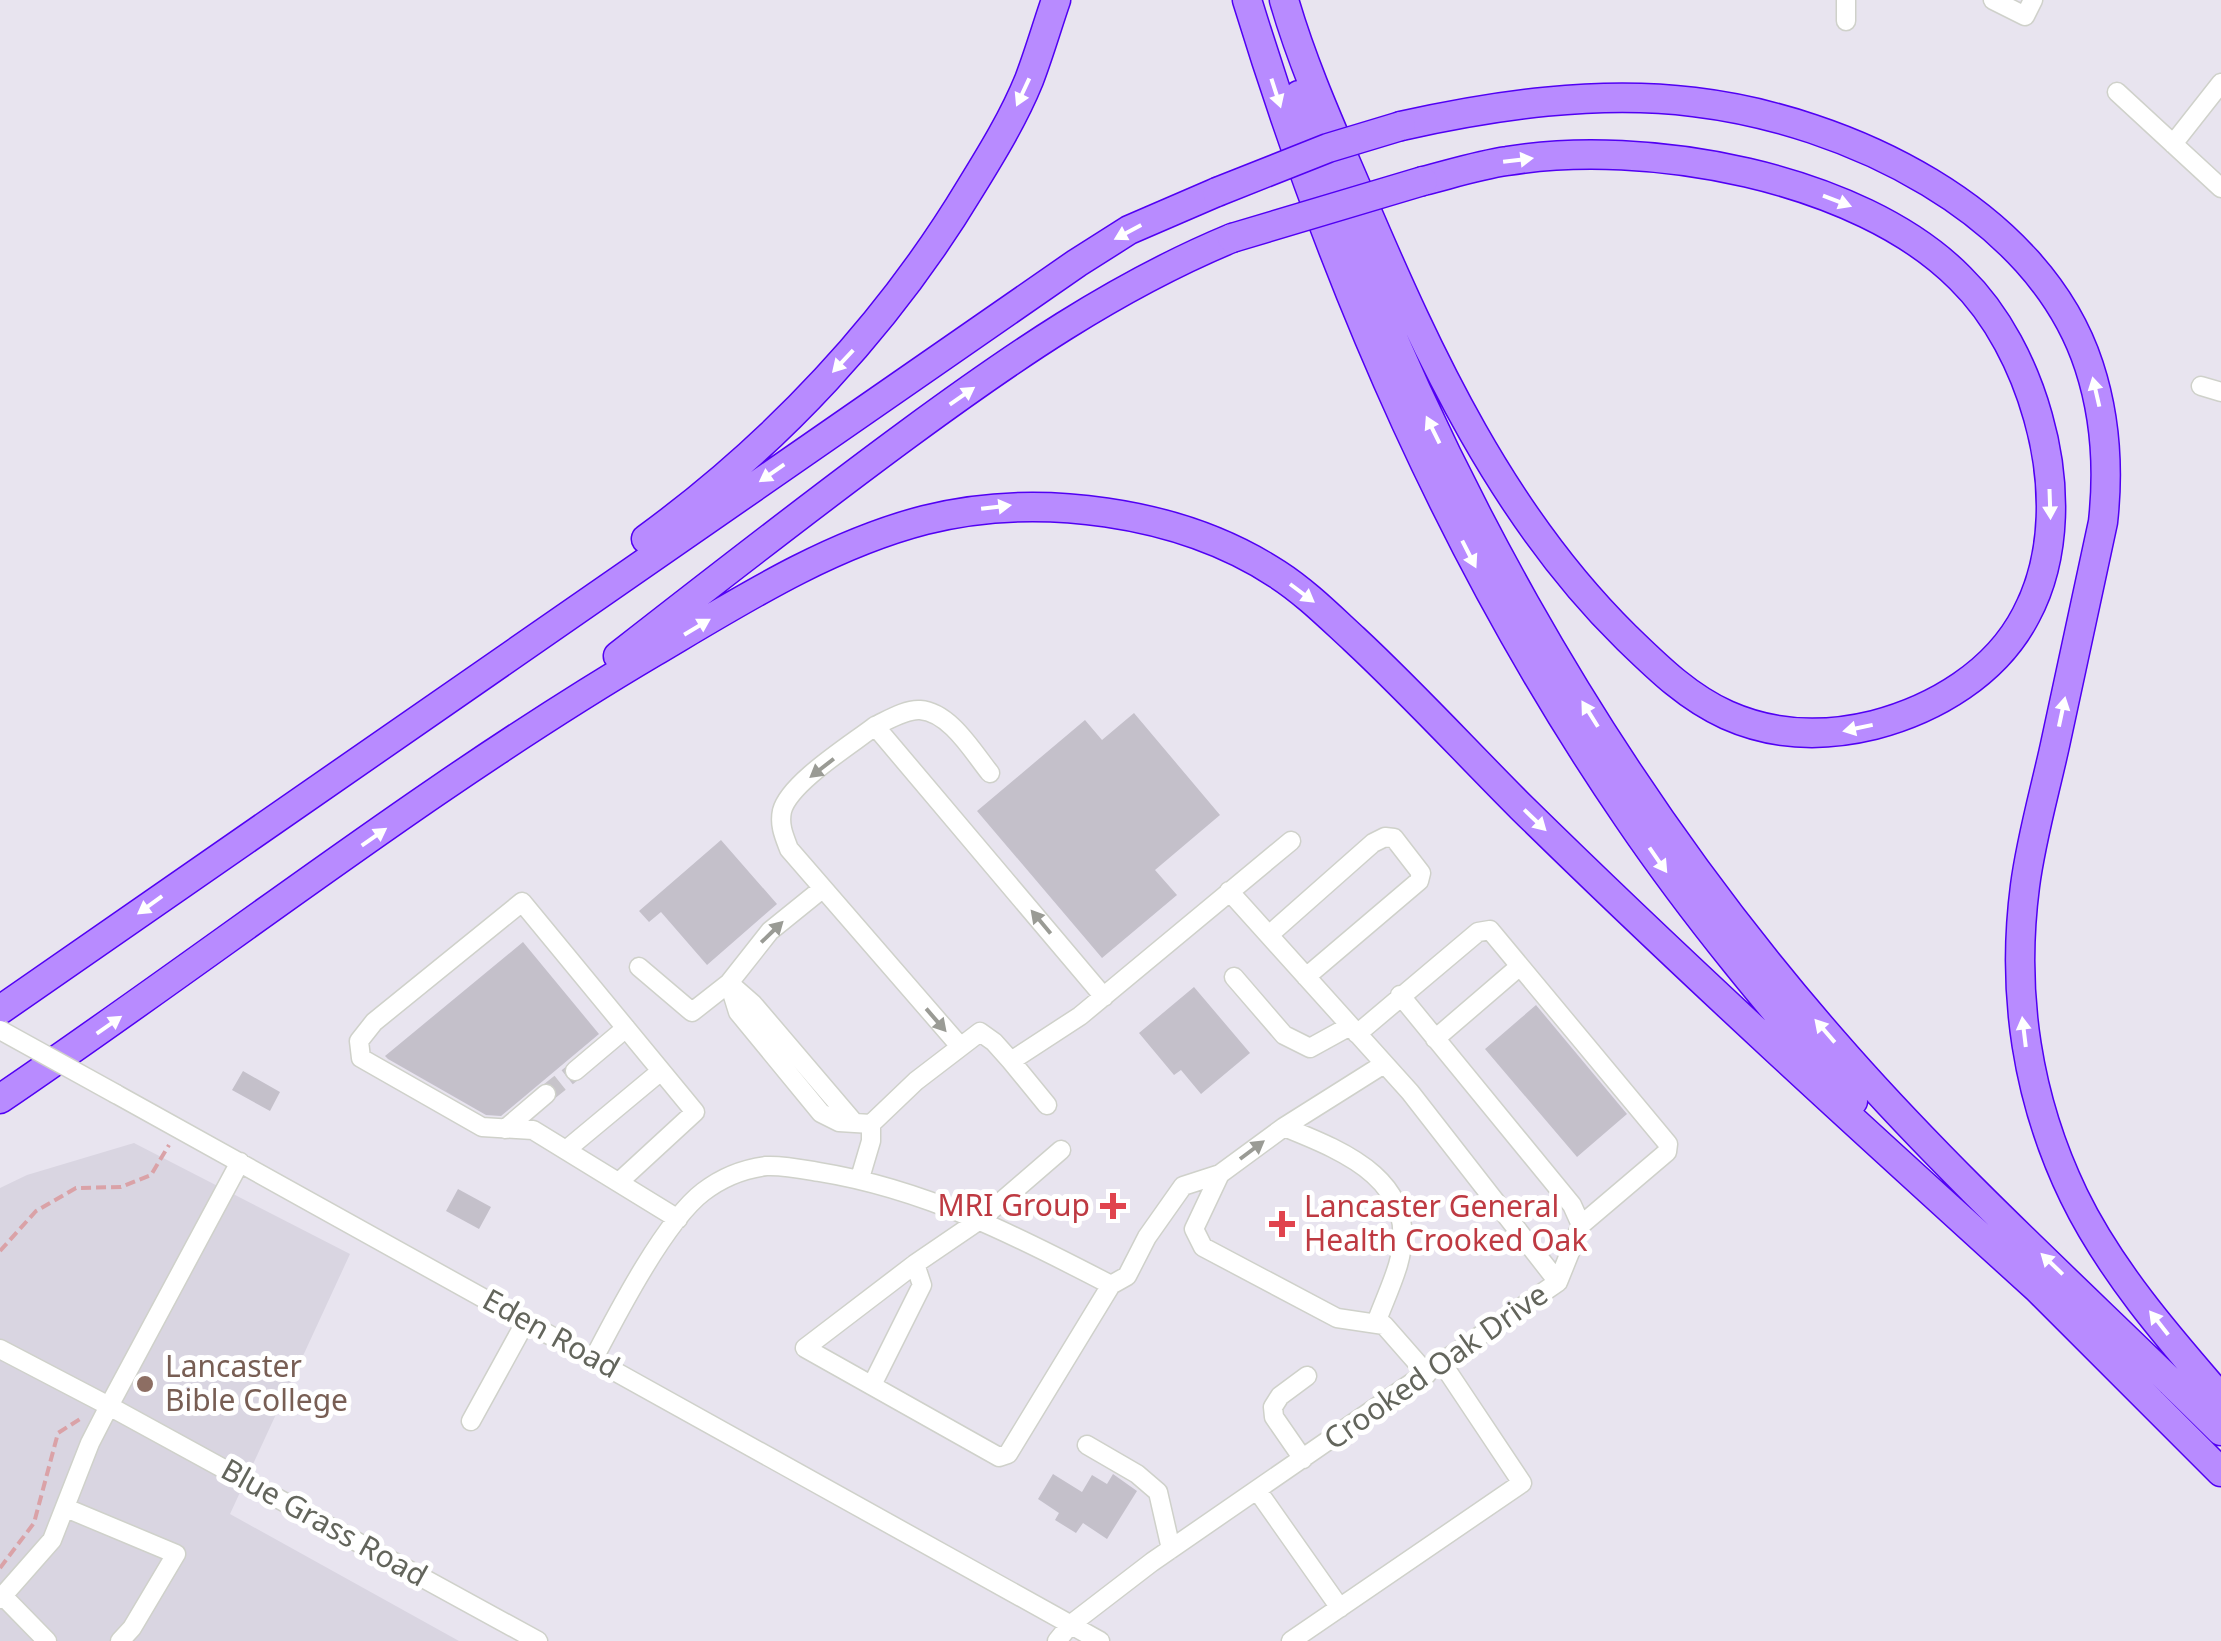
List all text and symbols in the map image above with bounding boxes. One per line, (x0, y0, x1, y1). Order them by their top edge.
one-way arrow (1015, 77, 1031, 106)
one-way arrow (1269, 78, 1284, 108)
one-way arrow (1503, 152, 1535, 168)
one-way arrow (1823, 194, 1853, 209)
one-way arrow (1114, 223, 1143, 240)
one-way arrow (832, 348, 855, 372)
one-way arrow (2088, 376, 2103, 407)
one-way arrow (948, 387, 975, 405)
one-way arrow (1425, 415, 1442, 444)
one-way arrow (759, 463, 785, 482)
one-way arrow (2043, 488, 2059, 520)
one-way arrow (981, 499, 1012, 515)
one-way arrow (1460, 539, 1477, 568)
one-way arrow (1289, 583, 1315, 603)
one-way arrow (682, 619, 711, 636)
one-way arrow (2055, 696, 2071, 727)
one-way arrow (1582, 700, 1600, 728)
one-way arrow (1842, 721, 1873, 737)
one-way arrow (809, 757, 835, 778)
one-way arrow (1522, 808, 1546, 831)
one-way arrow (361, 827, 388, 847)
one-way arrow (1647, 847, 1667, 873)
one-way arrow (136, 895, 163, 914)
one-way arrow (1031, 910, 1053, 935)
one-way arrow (759, 921, 783, 944)
one-way arrow (925, 1007, 947, 1032)
one-way arrow (96, 1016, 123, 1035)
one-way arrow (2016, 1016, 2032, 1048)
one-way arrow (1815, 1019, 1836, 1044)
one-way arrow (1239, 1141, 1265, 1161)
place label: MRI Group (937, 1184, 1090, 1225)
place label: Lancaster General Health Crooked Oak (1304, 1185, 1587, 1260)
marker: MRI Group (1100, 1193, 1126, 1219)
marker: Lancaster General Health Crooked Oak (1269, 1211, 1295, 1237)
one-way arrow (2040, 1253, 2064, 1276)
street label: Crooked Oak Drive (1315, 1273, 1555, 1458)
street label: Eden Road (476, 1278, 627, 1387)
one-way arrow (2149, 1310, 2170, 1336)
place label: Lancaster Bible College (165, 1345, 348, 1420)
marker: Lancaster Bible College (134, 1373, 156, 1395)
street label: Blue Grass Road (214, 1448, 435, 1595)

